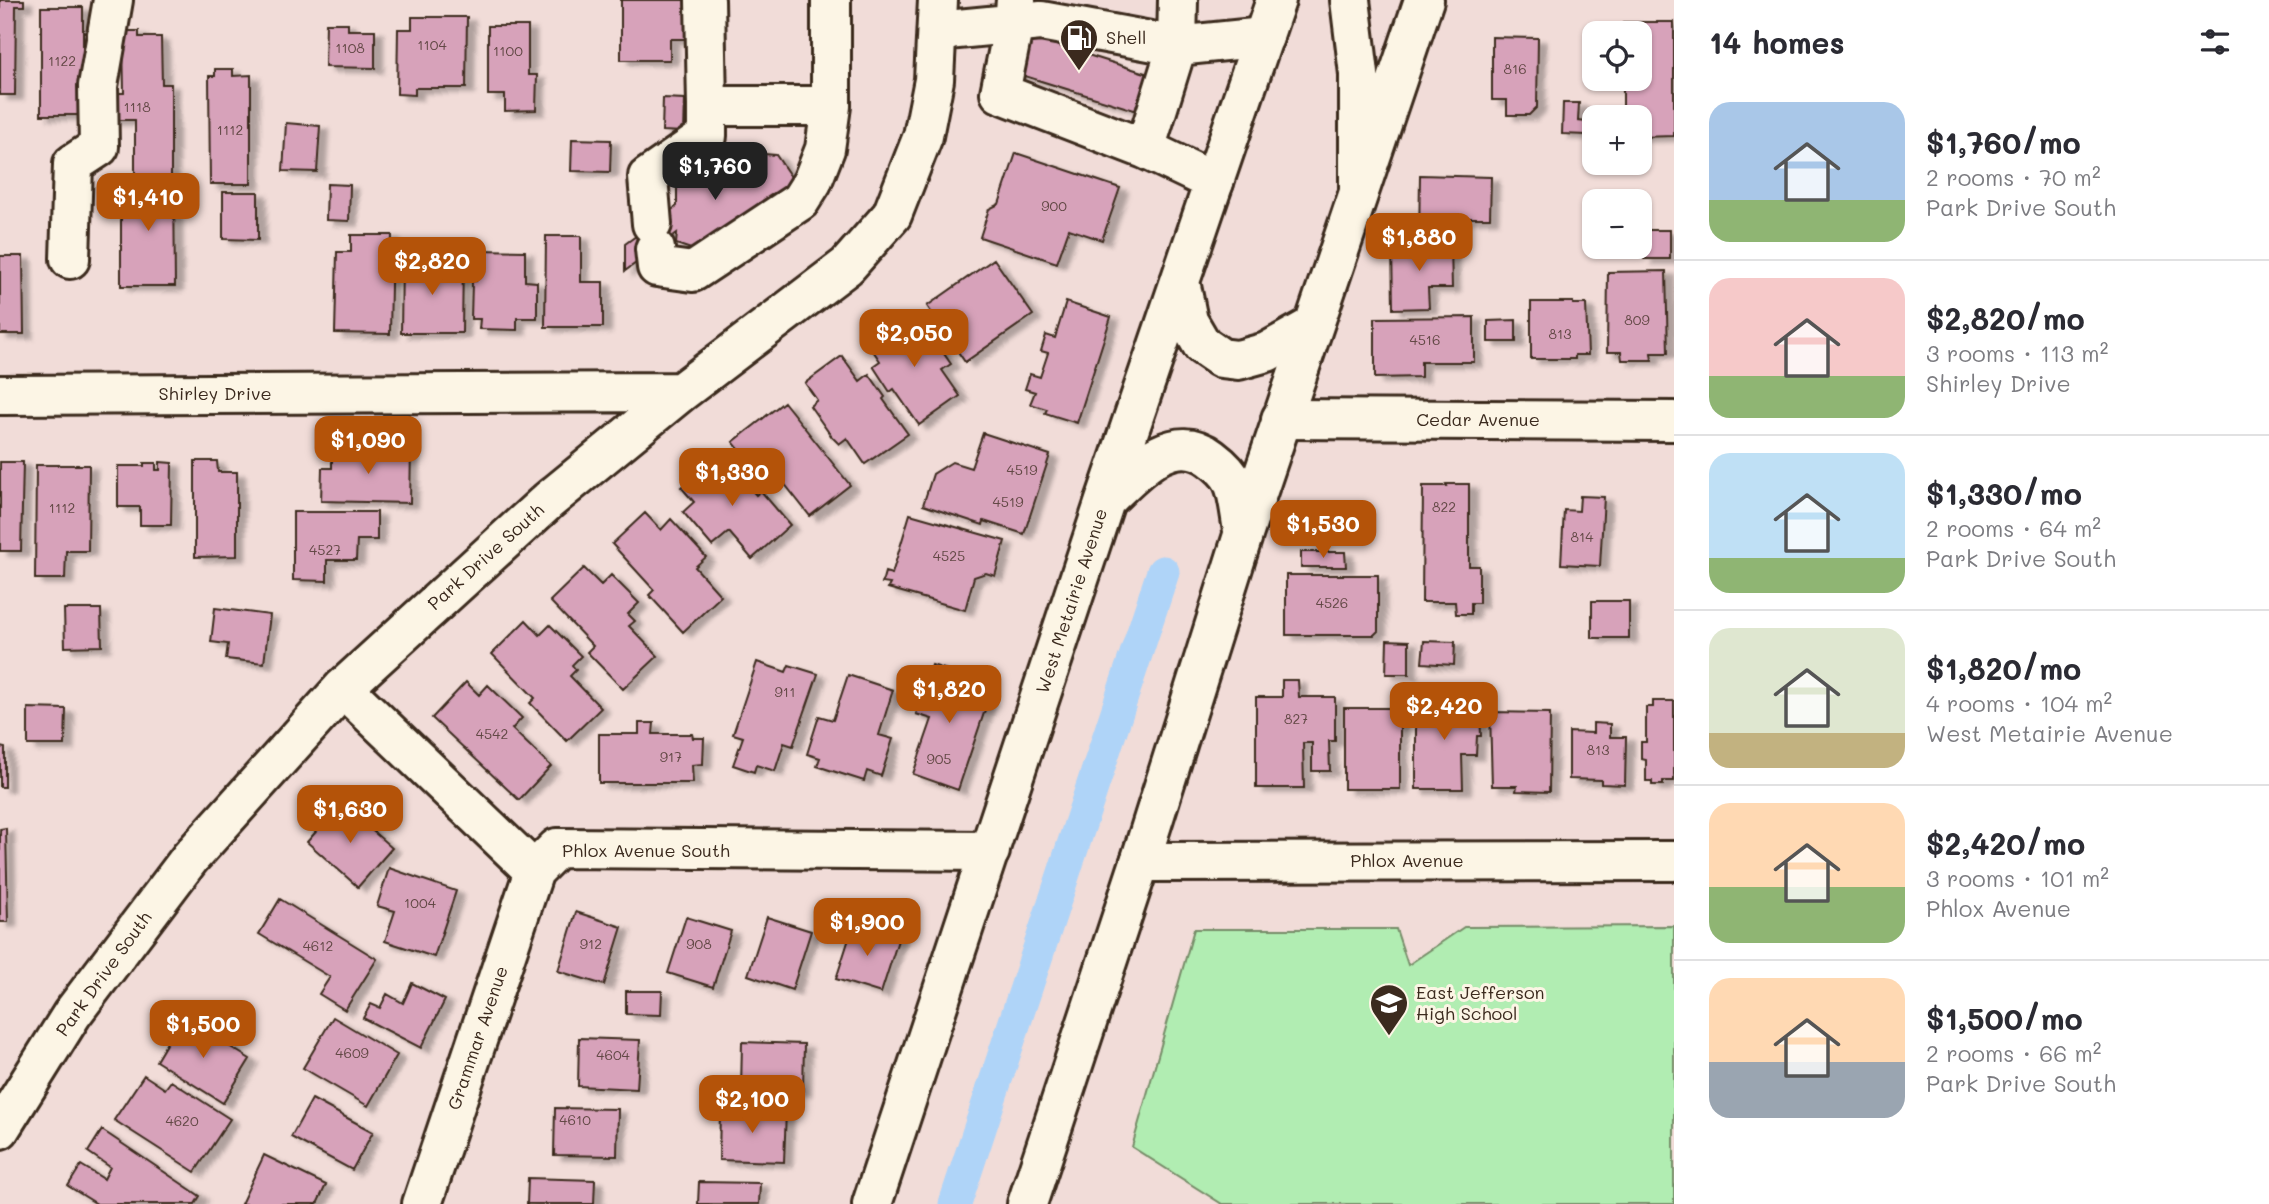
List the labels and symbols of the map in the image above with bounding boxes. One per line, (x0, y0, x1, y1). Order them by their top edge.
fuel station icon: Shell (1058, 17, 1100, 72)
place label: Shell (1106, 25, 1146, 49)
house number: 1104 (417, 35, 447, 54)
house number: 1108 (335, 38, 365, 57)
house number: 1100 (493, 41, 523, 60)
house number: 1122 (48, 51, 76, 70)
house number: 816 (1503, 59, 1527, 78)
house number: 1118 (123, 97, 151, 116)
house number: 1112 (217, 120, 243, 139)
pin: $1,760 (658, 142, 772, 202)
pin: $1,410 (91, 174, 205, 233)
house number: 900 (1041, 196, 1067, 215)
pin: $1,880 (1362, 214, 1476, 273)
pin: $2,820 (375, 238, 489, 297)
pin: $2,050 (857, 310, 971, 369)
house number: 809 (1624, 310, 1650, 329)
house number: 813 (1549, 324, 1571, 343)
house number: 4516 (1409, 330, 1441, 349)
street label: Shirley Drive (158, 381, 272, 405)
street label: Cedar Avenue (1416, 407, 1540, 431)
pin: $1,090 (311, 416, 425, 476)
pin: $1,330 (675, 448, 789, 508)
house number: 4519 (1007, 460, 1037, 479)
house number: 4519 (993, 492, 1023, 511)
house number: 822 (1432, 497, 1456, 516)
house number: 1112 (49, 498, 75, 517)
street label: Park Drive South (422, 498, 549, 615)
pin: $1,530 (1266, 500, 1380, 560)
street label: West Metairie Avenue (1030, 505, 1112, 696)
house number: 814 (1571, 527, 1594, 546)
house number: 4527 (309, 540, 341, 559)
house number: 4525 (933, 546, 965, 565)
house number: 4526 (1316, 593, 1348, 612)
pin: $1,820 (892, 666, 1006, 725)
house number: 911 (775, 682, 795, 701)
pin: $2,420 (1387, 682, 1501, 742)
house number: 827 (1284, 709, 1308, 728)
house number: 4542 (476, 724, 508, 743)
house number: 813 (1587, 740, 1609, 759)
house number: 917 (660, 747, 682, 766)
house number: 905 (926, 749, 952, 768)
pin: $1,630 (293, 786, 407, 845)
street label: Phlox Avenue South (562, 838, 730, 862)
street label: Phlox Avenue (1350, 848, 1464, 872)
house number: 1004 (404, 893, 437, 912)
pin: $1,900 (810, 898, 924, 958)
street label: Park Drive South (50, 906, 157, 1041)
house number: 912 (580, 934, 602, 953)
house number: 908 (686, 934, 712, 953)
house number: 4612 (303, 936, 333, 955)
street label: Grammar Avenue (441, 963, 513, 1113)
place label: East Jefferson High School (1416, 980, 1545, 1025)
school or university icon: East Jefferson High School (1368, 982, 1410, 1037)
pin: $1,500 (146, 1000, 260, 1060)
house number: 4609 (335, 1043, 369, 1062)
house number: 4604 (596, 1045, 631, 1064)
pin: $2,100 (695, 1076, 809, 1135)
house number: 4610 (559, 1110, 591, 1129)
house number: 4620 (165, 1111, 199, 1130)

